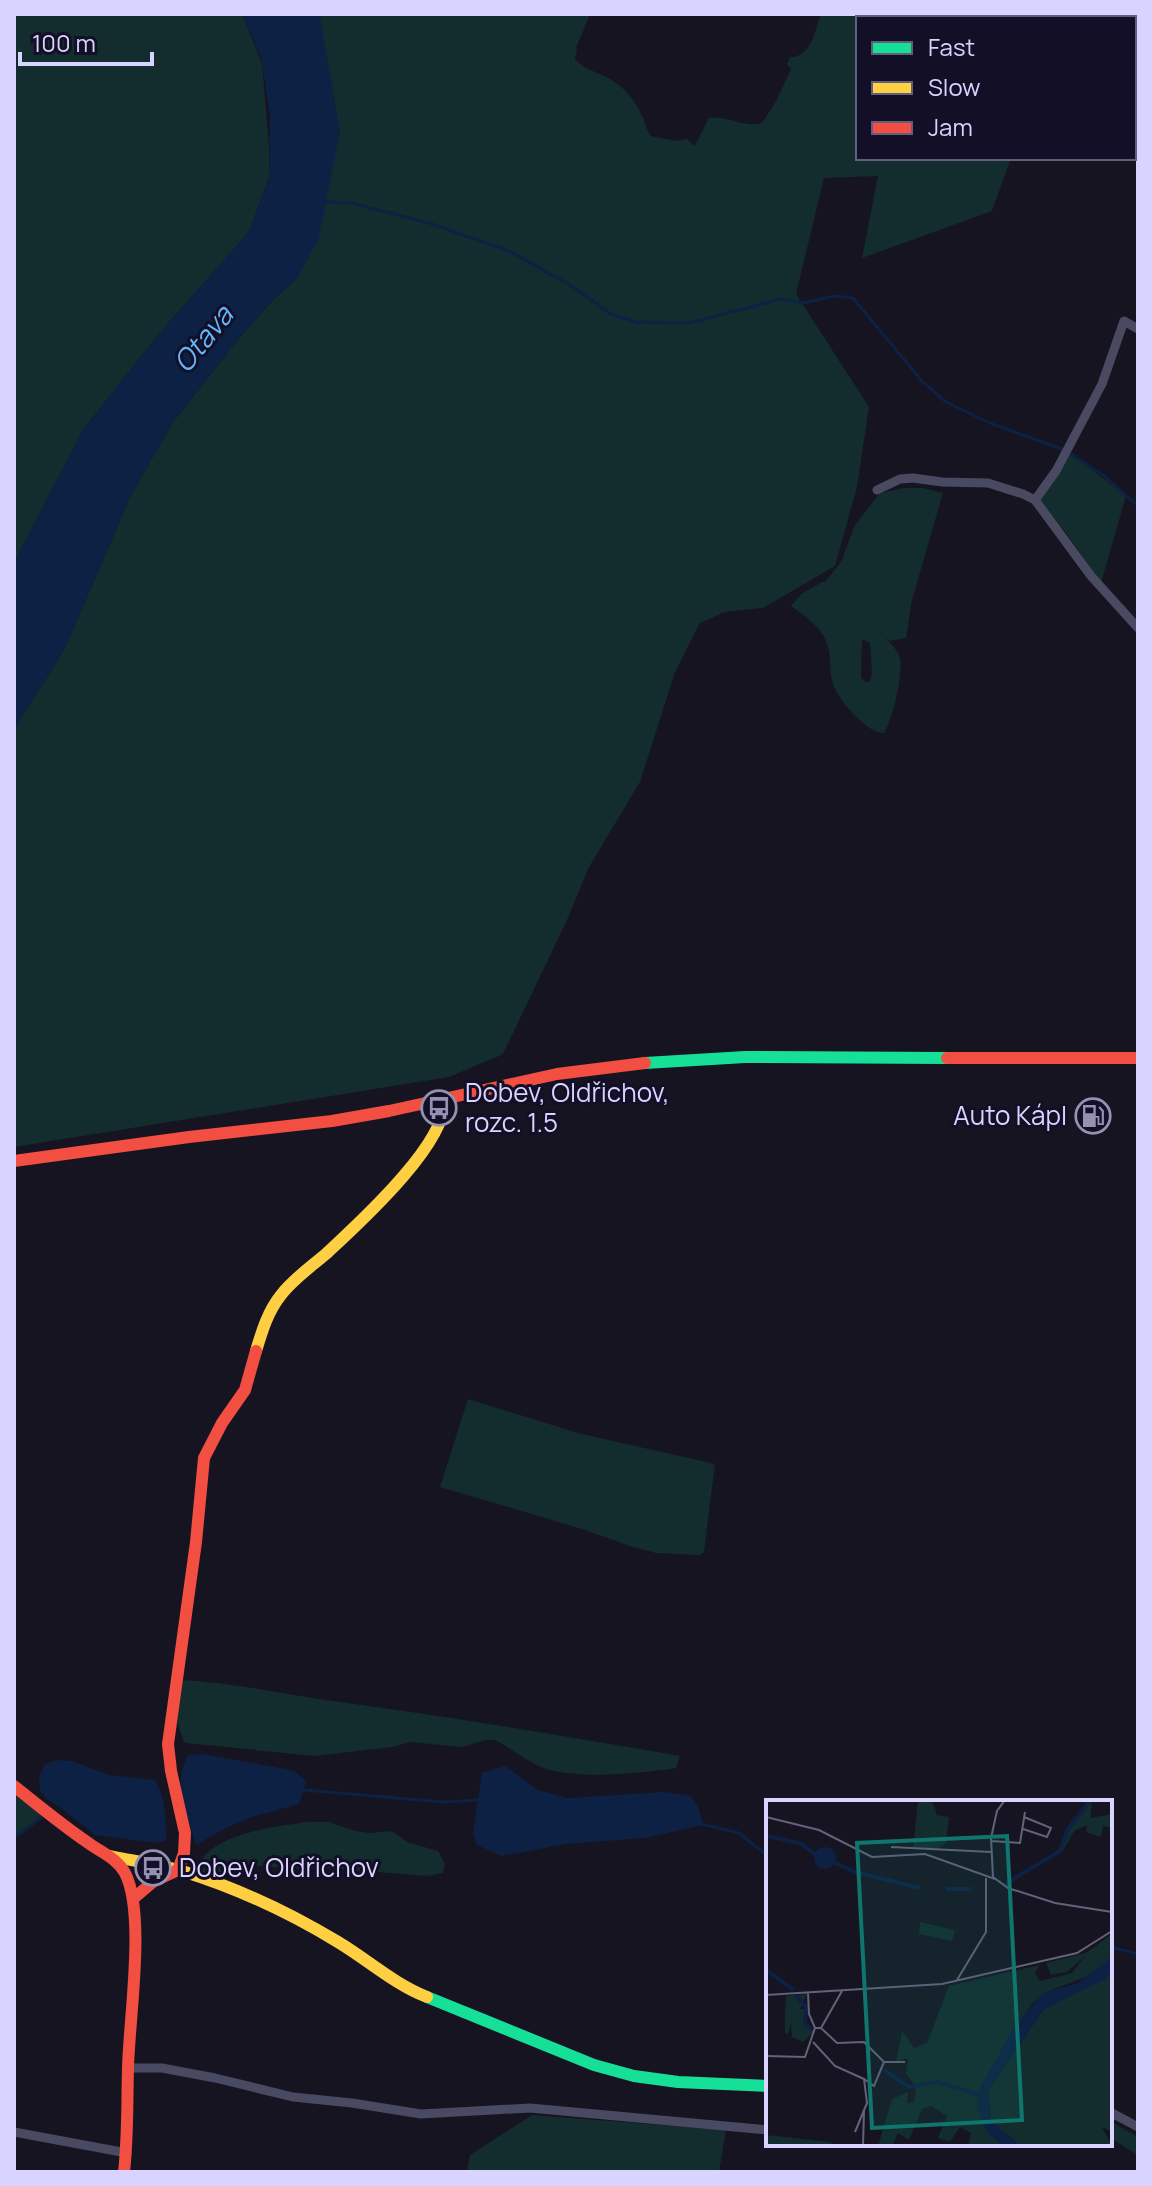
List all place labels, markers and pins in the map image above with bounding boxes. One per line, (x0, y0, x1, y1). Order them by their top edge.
place label: Dobev, Oldřichov, rozc. 1.5 (465, 1074, 670, 1140)
bus stop icon: Dobev, Oldřichov, rozc. 1.5 (420, 1089, 458, 1127)
place label: Auto Kápl (953, 1097, 1067, 1133)
fuel station icon: Auto Kápl (1074, 1097, 1112, 1135)
bus stop icon: Dobev, Oldřichov (134, 1849, 172, 1887)
place label: Dobev, Oldřichov (179, 1849, 379, 1885)

